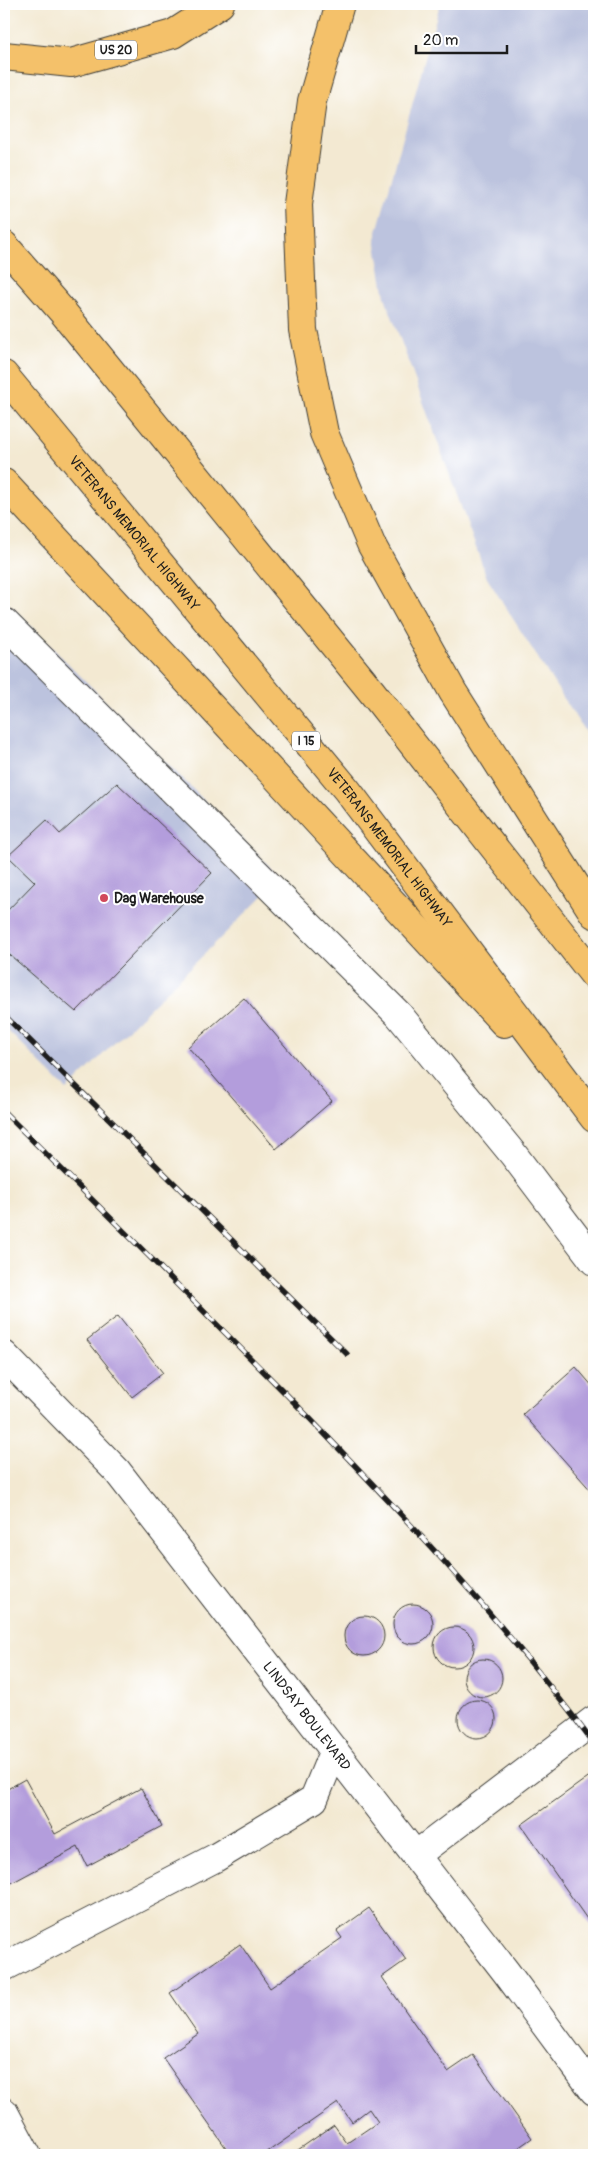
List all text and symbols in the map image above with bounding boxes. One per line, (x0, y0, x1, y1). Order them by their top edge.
scale bar (416, 22, 507, 54)
text: 20 m (423, 31, 458, 50)
road number: US 20 (95, 40, 137, 60)
street label: VETERANS MEMORIAL HIGHWAY (65, 452, 203, 614)
road number: I 15 (292, 731, 320, 750)
street label: VETERANS MEMORIAL HIGHWAY (323, 764, 455, 931)
place label: Dag Warehouse (114, 890, 205, 907)
marker: Dag Warehouse (98, 892, 110, 904)
street label: LINDSAY BOULEVARD (259, 1658, 354, 1774)

